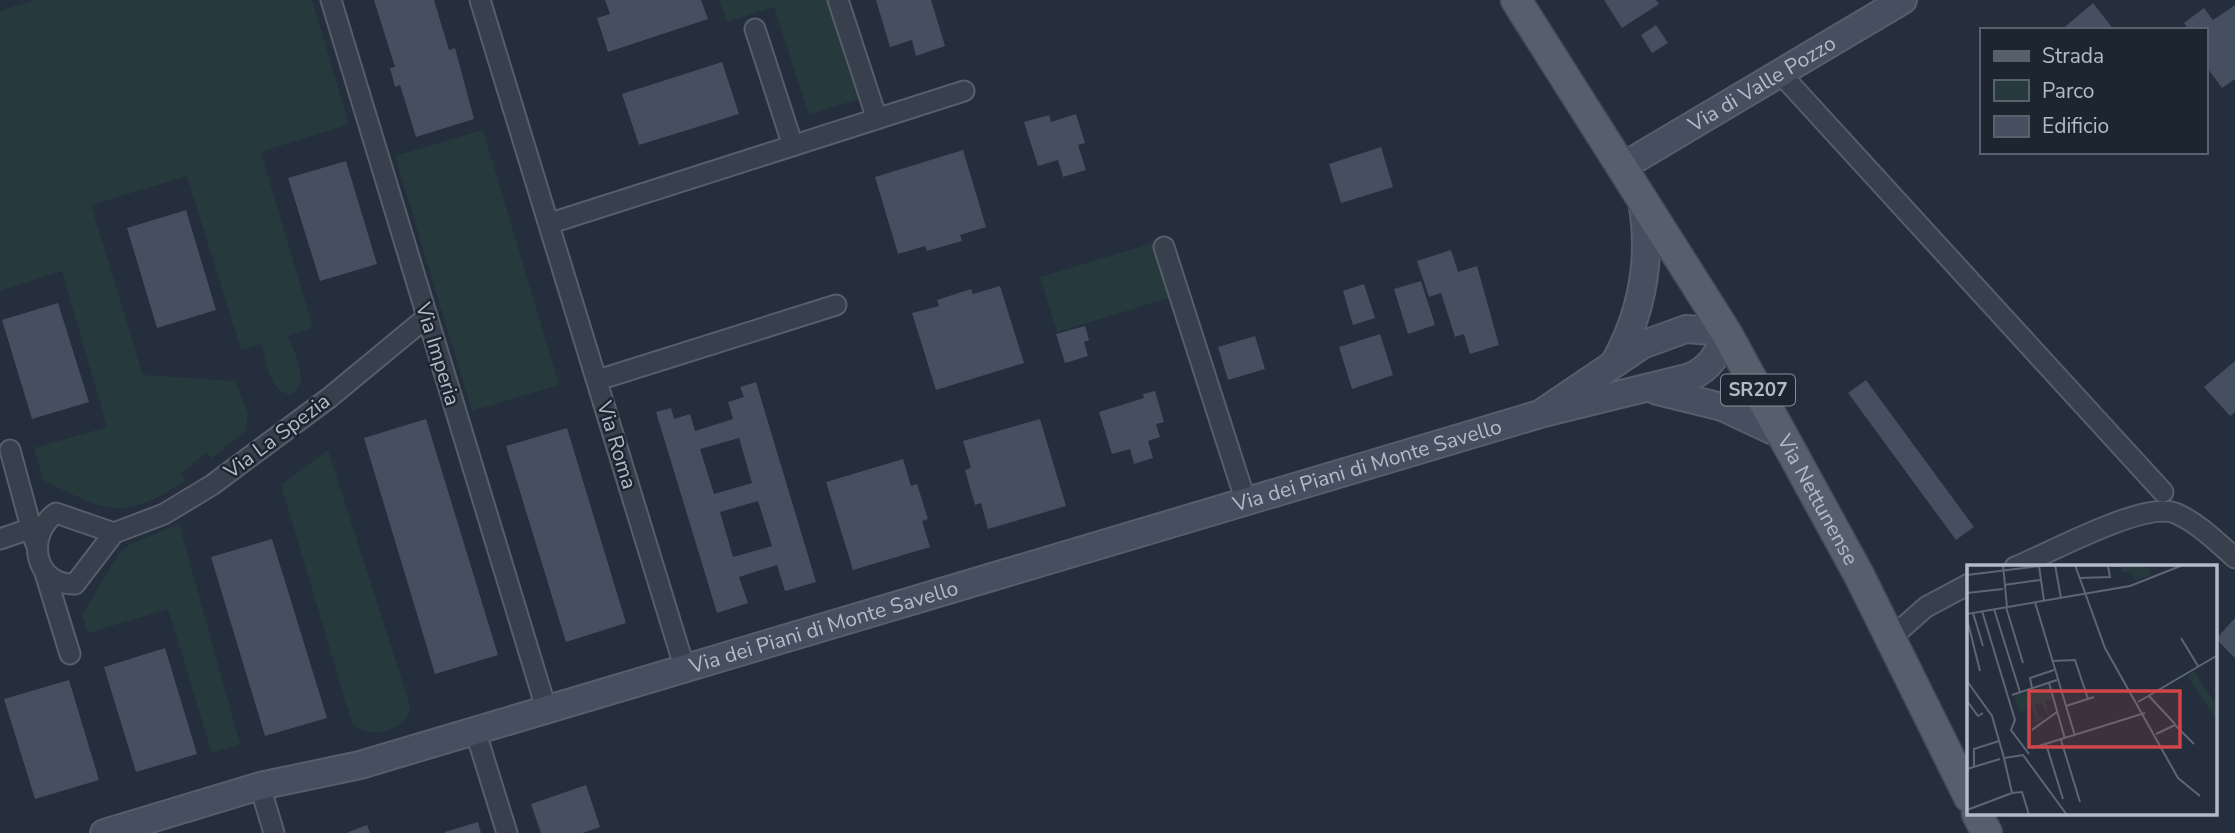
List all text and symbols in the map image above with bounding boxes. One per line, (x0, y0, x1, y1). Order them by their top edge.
legend (1980, 28, 2207, 154)
street label: Via di Valle Pozzo (1682, 29, 1841, 139)
text: Strada (2042, 42, 2104, 70)
text: Parco (2042, 77, 2095, 105)
text: Edificio (2042, 112, 2109, 140)
street label: Via Imperia (409, 298, 467, 409)
road number: SR207 (1721, 374, 1795, 406)
street label: Via La Spezia (218, 387, 336, 486)
street label: Via Roma (590, 397, 644, 492)
street label: Via dei Piani di Monte Savello (1229, 412, 1505, 519)
street label: Via Nettunense (1770, 428, 1865, 570)
inset map (1967, 565, 2218, 816)
street label: Via dei Piani di Monte Savello (685, 574, 961, 681)

